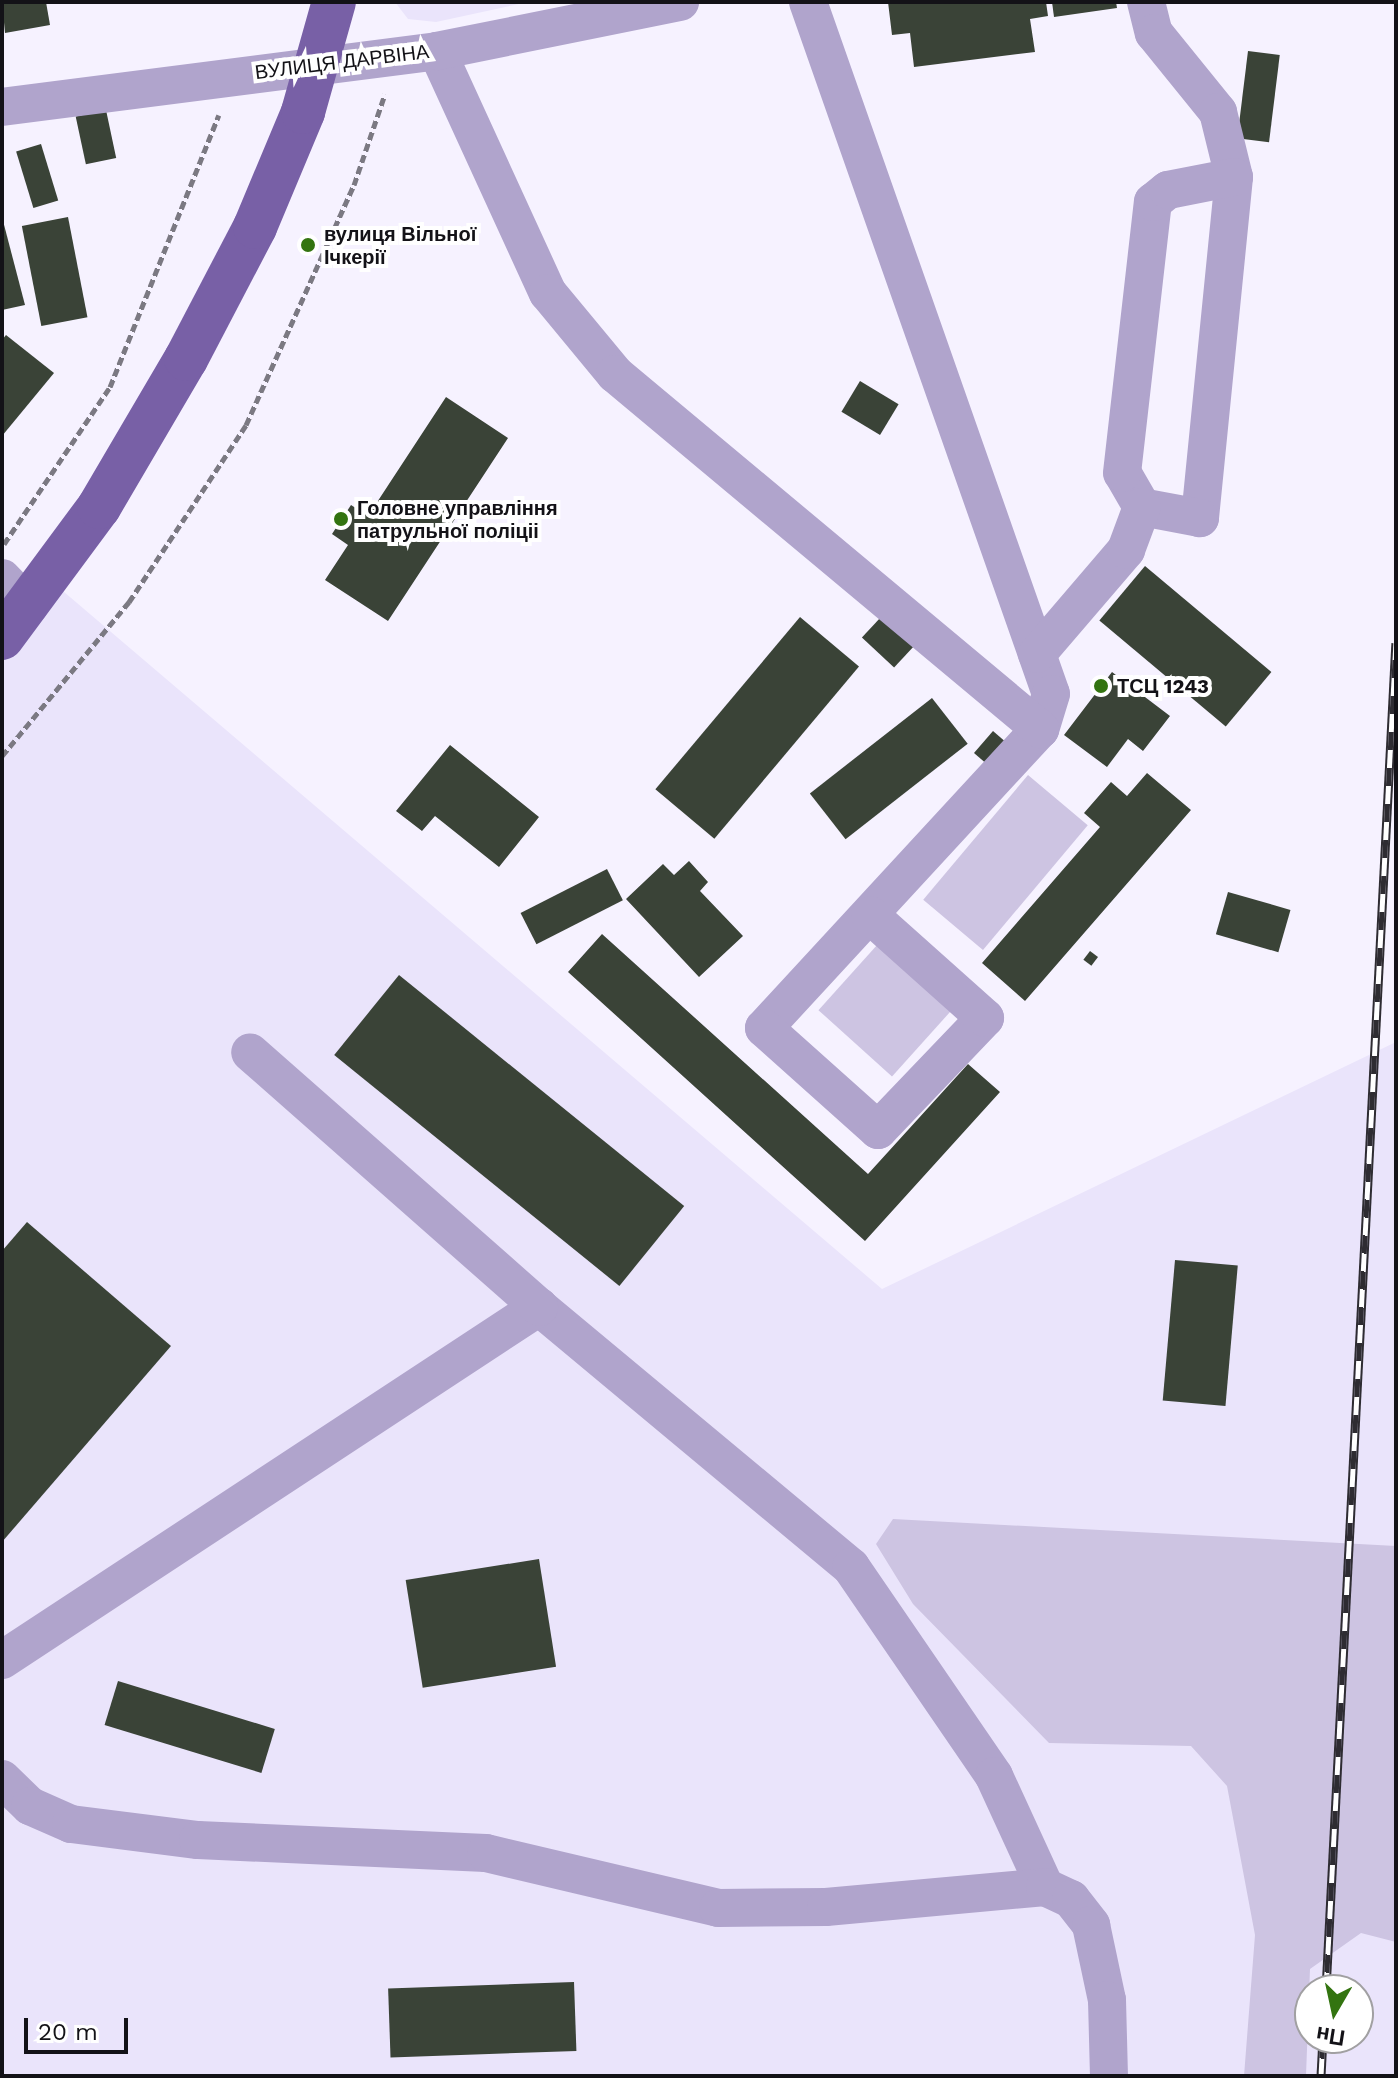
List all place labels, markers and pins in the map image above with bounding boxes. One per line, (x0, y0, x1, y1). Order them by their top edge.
place label: вулиця Вільної Ічкерії (324, 222, 476, 269)
marker: вулиця Вільної Ічкерії (299, 236, 317, 254)
place label: Головне управління патрульної поліціі (357, 496, 558, 543)
marker: Головне управління патрульної поліціі (332, 510, 350, 528)
place label: ТСЦ 1243 (1117, 674, 1209, 698)
marker: ТСЦ 1243 (1092, 677, 1110, 695)

